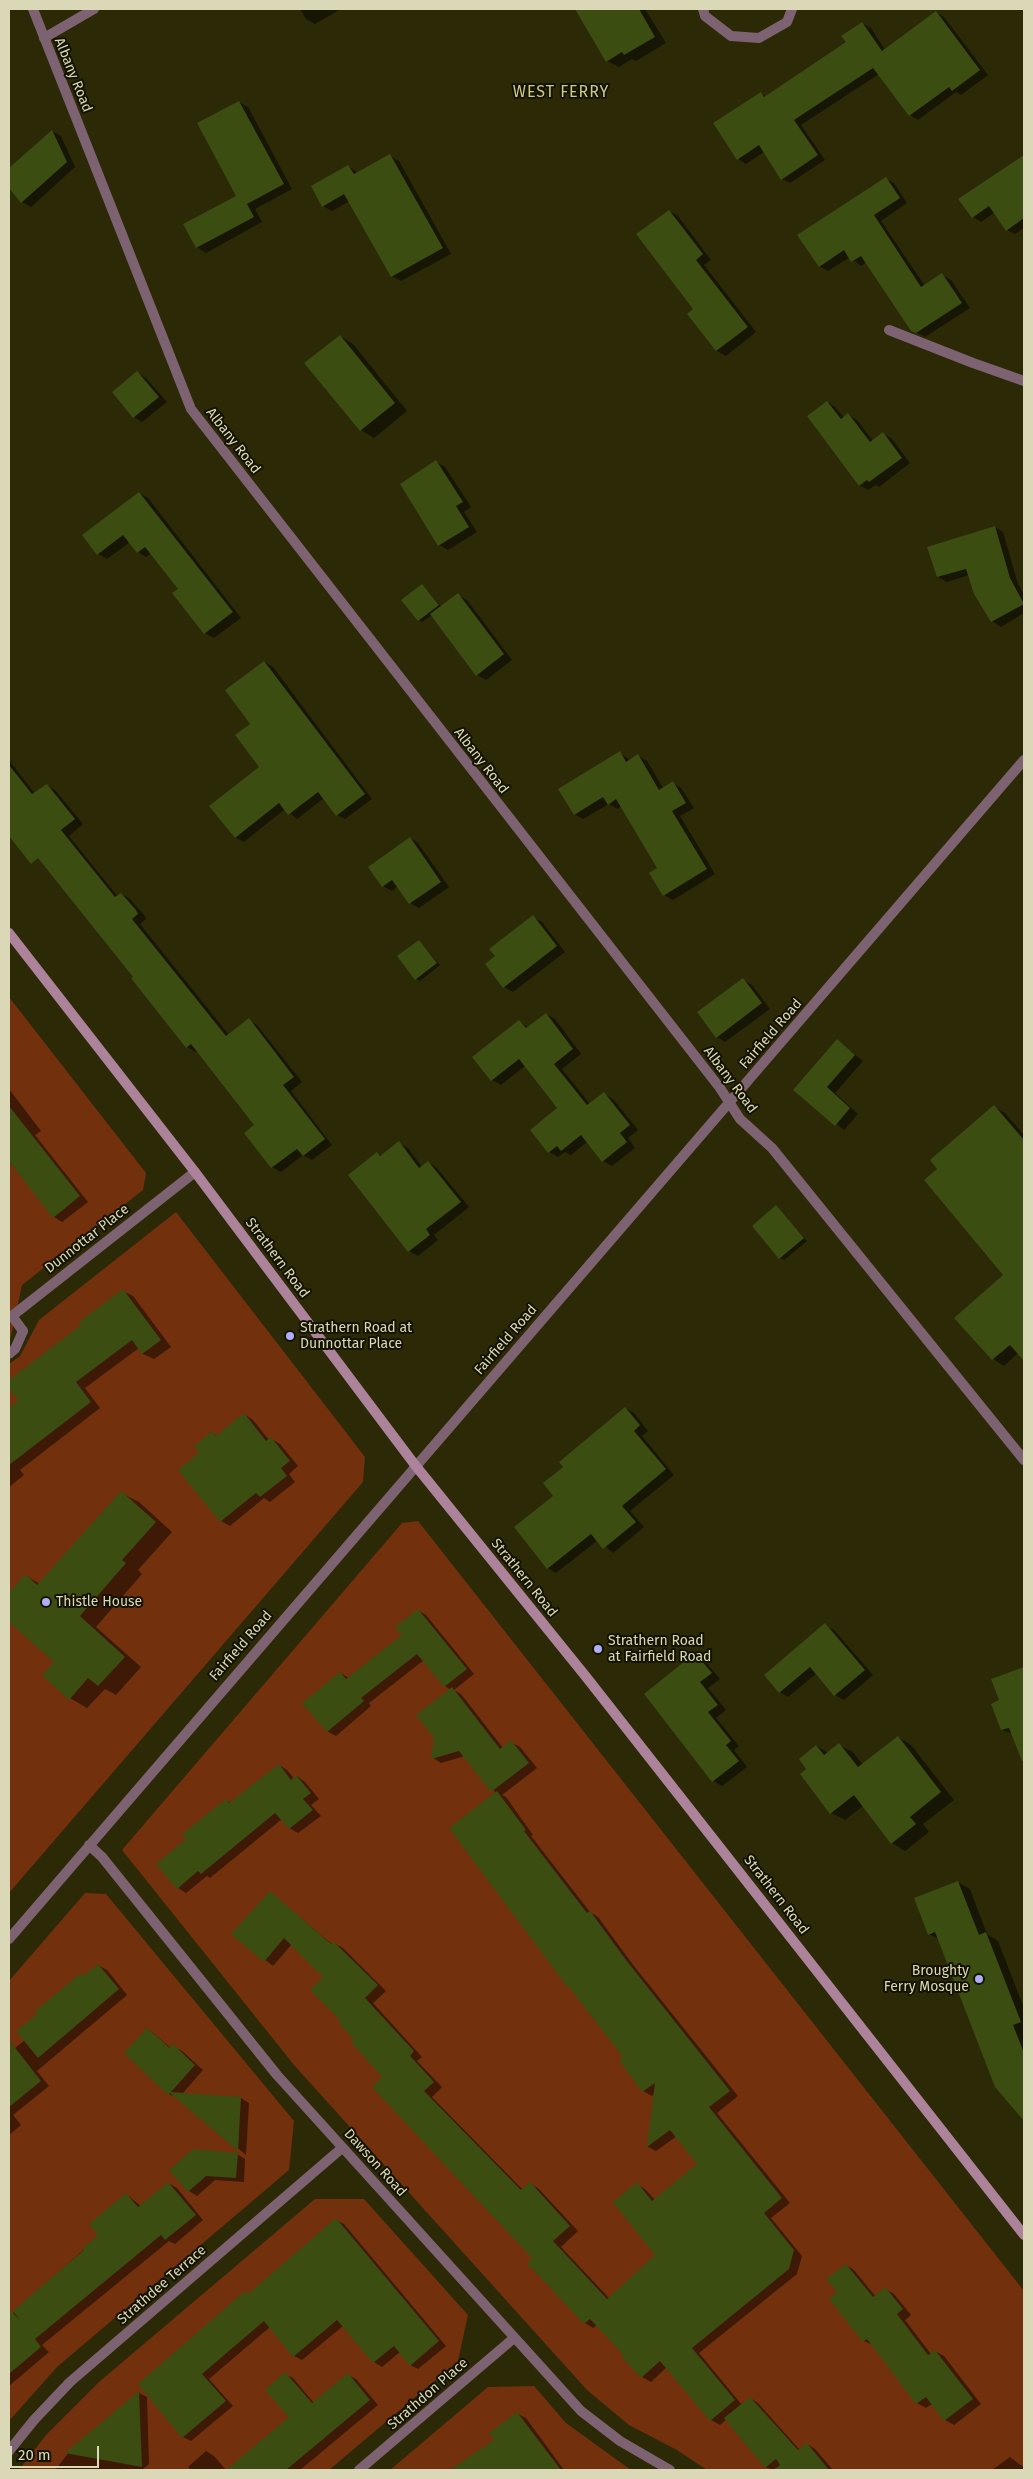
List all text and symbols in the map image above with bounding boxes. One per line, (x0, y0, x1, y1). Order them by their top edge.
street label: Albany Road (50, 35, 96, 115)
district label: WEST FERRY (511, 83, 611, 103)
street label: Albany Road (202, 405, 264, 477)
street label: Albany Road (450, 725, 512, 797)
street label: Fairfield Road (736, 996, 806, 1072)
street label: Albany Road (700, 1043, 760, 1117)
street label: Dunnottar Place (42, 1201, 132, 1277)
street label: Strathern Road (241, 1215, 313, 1301)
street label: Fairfield Road (471, 1302, 541, 1378)
place label: Strathern Road at Dunnottar Place (300, 1320, 412, 1352)
marker: Strathern Road at Dunnottar Place (284, 1330, 296, 1342)
street label: Strathern Road (487, 1536, 561, 1620)
place label: Thistle House (56, 1594, 142, 1610)
marker: Thistle House (40, 1596, 52, 1608)
street label: Fairfield Road (206, 1608, 276, 1684)
place label: Strathern Road at Fairfield Road (608, 1633, 711, 1665)
marker: Strathern Road at Fairfield Road (592, 1643, 604, 1655)
street label: Strathern Road (740, 1852, 812, 1938)
place label: Broughty Ferry Mosque (884, 1963, 969, 1995)
marker: Broughty Ferry Mosque (973, 1973, 985, 1985)
street label: Dawson Road (340, 2126, 410, 2200)
street label: Strathdee Terrace (114, 2242, 210, 2328)
street label: Strathdon Place (385, 2355, 471, 2433)
scale bar (12, 2436, 101, 2468)
text: 20 m (18, 2446, 51, 2464)

